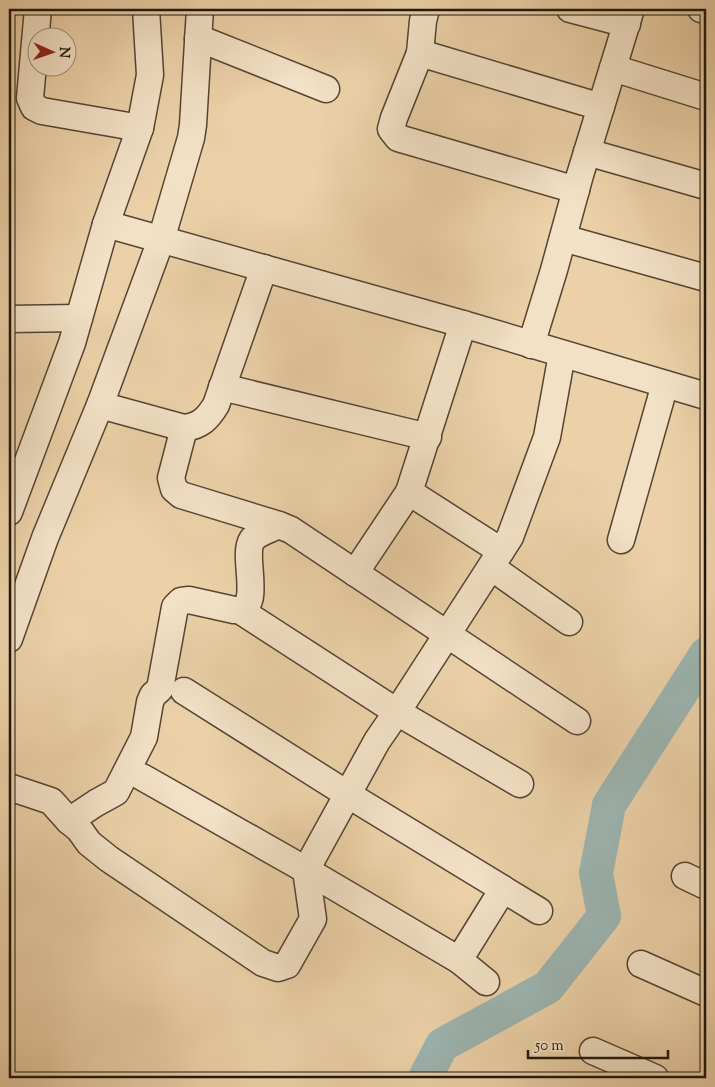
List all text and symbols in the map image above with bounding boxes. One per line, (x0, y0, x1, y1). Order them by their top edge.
north arrow (28, 28, 78, 78)
text: N (53, 46, 73, 58)
scale bar (528, 1027, 668, 1059)
text: 50 m (534, 1036, 564, 1057)

